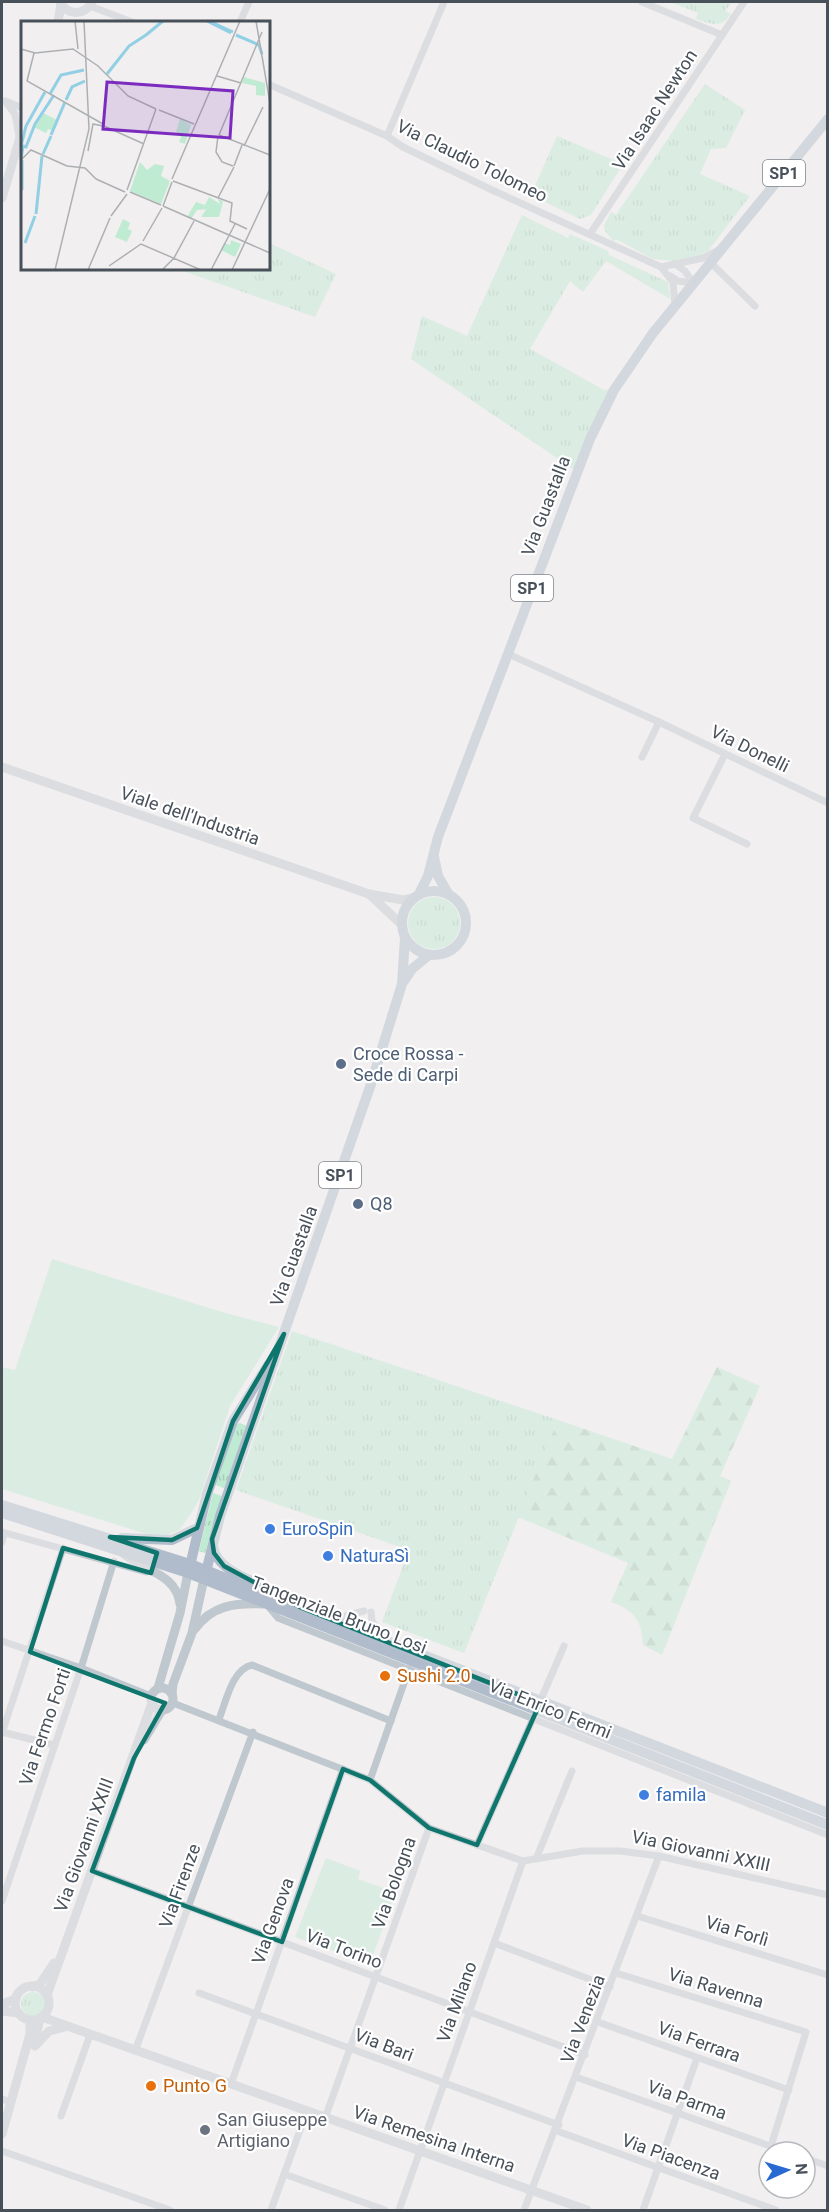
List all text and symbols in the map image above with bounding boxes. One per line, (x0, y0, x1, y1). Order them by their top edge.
inset map (21, 21, 270, 270)
street label: Via Isaac Newton (608, 45, 701, 174)
street label: Via Claudio Tolomeo (393, 115, 551, 206)
road number: SP1 (763, 160, 805, 186)
street label: Via Guastalla (517, 453, 574, 559)
road number: SP1 (511, 575, 553, 601)
street label: Via Donelli (708, 721, 793, 777)
street label: Viale dell'Industria (118, 782, 263, 849)
place label: Croce Rossa - Sede di Carpi (353, 1043, 464, 1085)
marker: Croce Rossa - Sede di Carpi (334, 1057, 348, 1071)
road number: SP1 (319, 1162, 361, 1188)
place label: Q8 (370, 1193, 393, 1214)
marker: Q8 (351, 1197, 365, 1211)
street label: Via Guastalla (266, 1203, 321, 1309)
place label: EuroSpin (282, 1518, 353, 1539)
marker: EuroSpin (263, 1522, 277, 1536)
place label: NaturaSì (340, 1545, 409, 1566)
marker: NaturaSì (321, 1549, 335, 1563)
street label: Tangenziale Bruno Losi (249, 1571, 430, 1658)
street label: Via Fermo Forti (15, 1665, 74, 1788)
place label: Sushi 2.0 (397, 1665, 471, 1686)
marker: Sushi 2.0 (378, 1669, 392, 1683)
street label: Via Enrico Fermi (486, 1674, 615, 1743)
street label: Via Giovanni XXIII (50, 1775, 118, 1915)
place label: famila (656, 1784, 706, 1805)
marker: famila (637, 1788, 651, 1802)
street label: Via Giovanni XXIII (630, 1826, 772, 1875)
street label: Via Bologna (367, 1834, 420, 1932)
street label: Via Firenze (155, 1841, 204, 1931)
street label: Via Genova (247, 1875, 298, 1967)
street label: Via Forlì (703, 1911, 771, 1950)
street label: Via Torino (303, 1924, 386, 1973)
street label: Via Milano (432, 1959, 481, 2045)
street label: Via Ravenna (666, 1963, 766, 2012)
street label: Via Venezia (556, 1972, 609, 2066)
street label: Via Ferrara (655, 2017, 743, 2066)
street label: Via Bari (352, 2024, 417, 2065)
place label: Punto G (163, 2075, 227, 2096)
street label: Via Parma (645, 2075, 730, 2124)
marker: Punto G (144, 2079, 158, 2093)
street label: Via Remesina Interna (350, 2101, 518, 2176)
place label: San Giuseppe Artigiano (217, 2109, 327, 2151)
marker: San Giuseppe Artigiano (198, 2123, 212, 2137)
street label: Via Piacenza (619, 2129, 723, 2184)
north arrow (757, 2140, 817, 2200)
text: N (792, 2163, 811, 2175)

